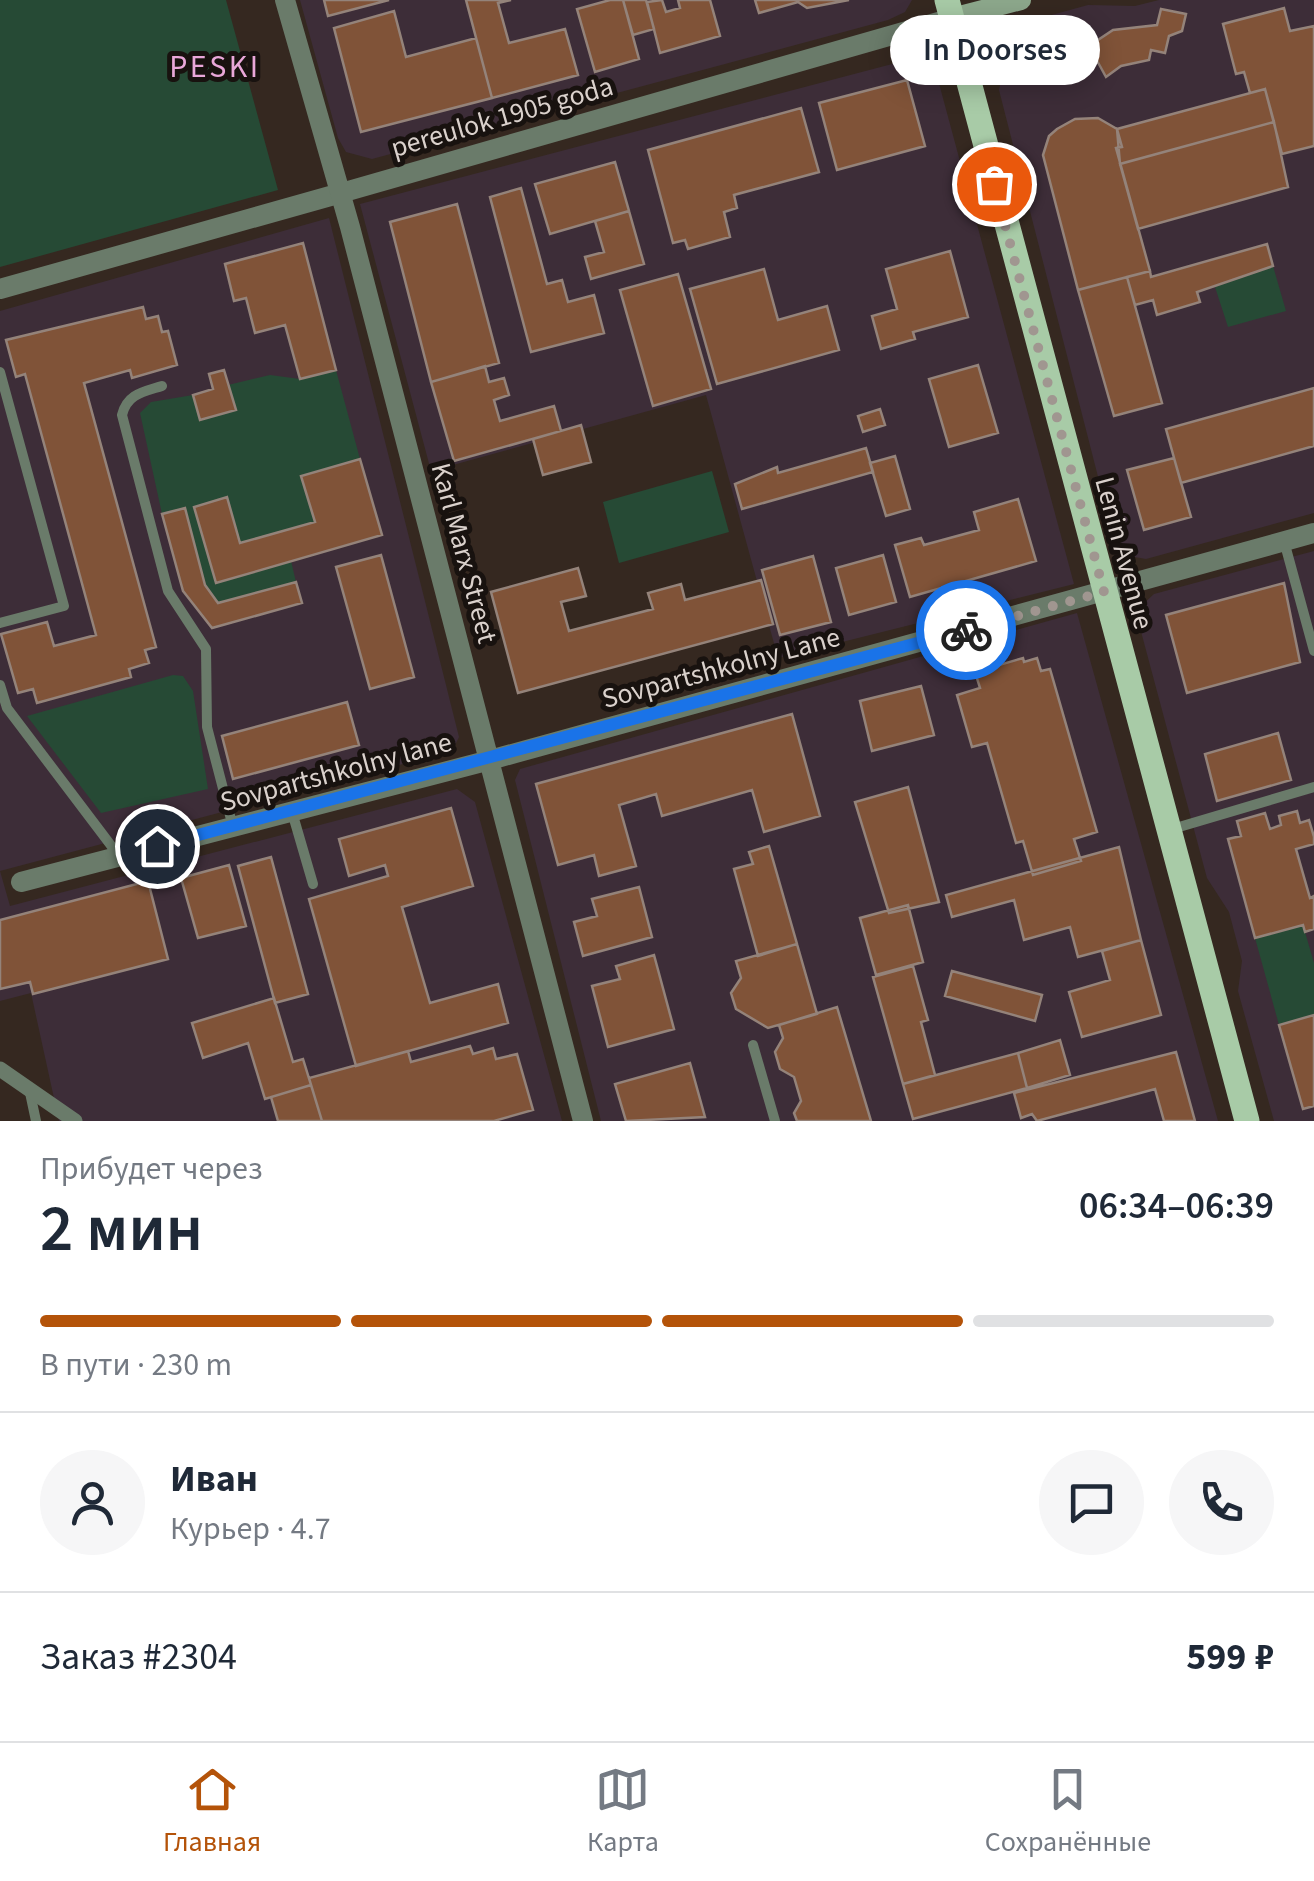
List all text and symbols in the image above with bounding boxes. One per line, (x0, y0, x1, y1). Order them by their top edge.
callout: In Doorses (889, 14, 1099, 84)
text: In Doorses (923, 27, 1067, 73)
district label: PESKI (169, 44, 261, 90)
street label: pereulok 1905 goda (386, 66, 618, 168)
pin (952, 142, 1037, 227)
icon: bag (967, 157, 1022, 212)
street label: Karl Marx Street (421, 458, 507, 648)
street label: Lenin Avenue (1084, 472, 1164, 634)
courier (916, 580, 1016, 680)
icon: bike (939, 603, 994, 658)
street label: Sovpartshkolny Lane (598, 617, 844, 719)
street label: Sovpartshkolny lane (216, 722, 456, 822)
pin (115, 804, 200, 889)
icon: home (130, 819, 185, 874)
text: Прибудет через (40, 1146, 263, 1192)
text: 06:34–06:39 (1079, 1179, 1274, 1233)
text: 2 мин (40, 1183, 203, 1276)
text: В пути · 230 m (40, 1342, 232, 1388)
button: person (40, 1450, 145, 1555)
button: chat (1039, 1450, 1144, 1555)
button: phone (1169, 1450, 1274, 1555)
text: Иван (170, 1452, 258, 1506)
text: Курьер · 4.7 (170, 1506, 331, 1552)
text: Заказ #2304 (40, 1630, 237, 1684)
text: 599 ₽ (1186, 1630, 1274, 1684)
tab: Главная (163, 1762, 261, 1862)
tab: Карта (587, 1762, 659, 1862)
tab: Сохранённые (985, 1762, 1151, 1862)

